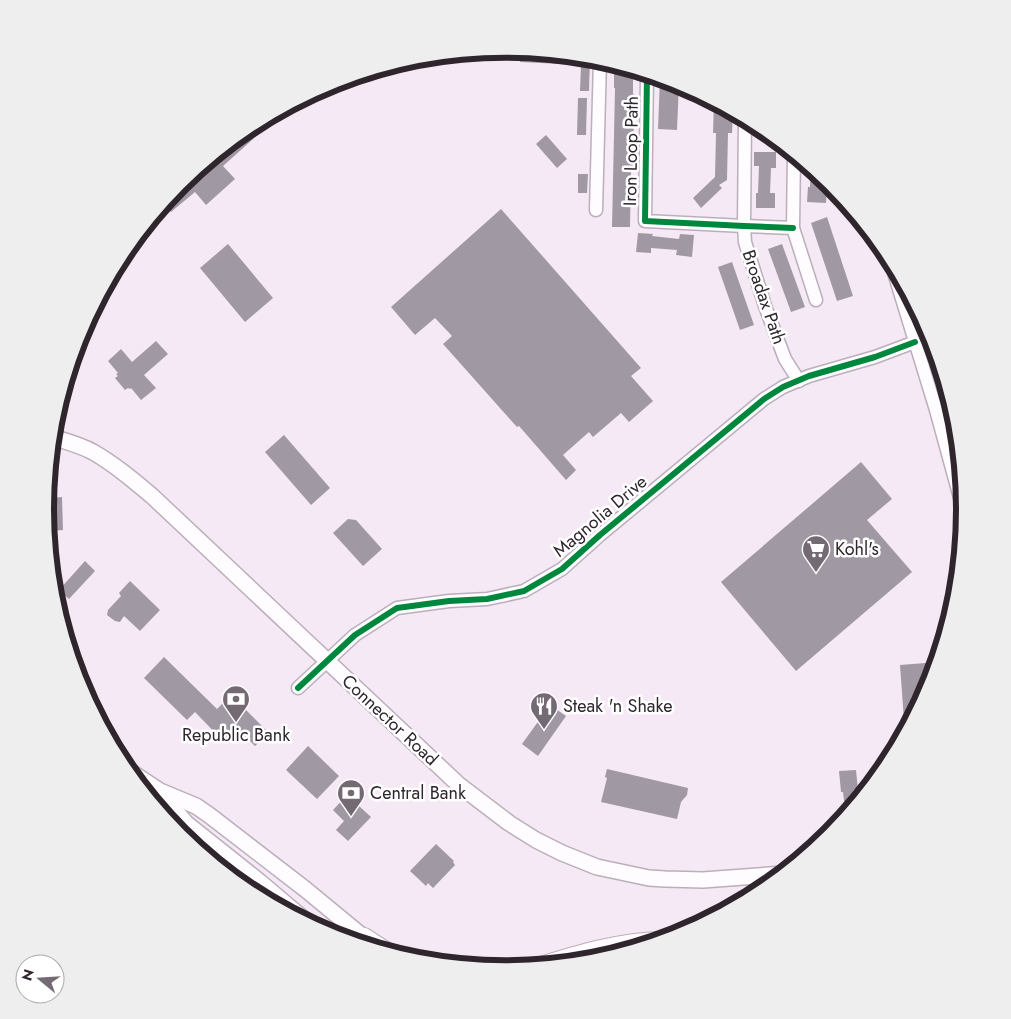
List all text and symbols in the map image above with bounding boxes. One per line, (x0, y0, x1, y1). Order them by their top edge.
street label: Iron Loop Path (617, 96, 645, 206)
street label: Broadax Path (736, 246, 792, 348)
street label: Magnolia Drive (547, 469, 653, 563)
supermarket icon: Kohl's (801, 534, 831, 573)
place label: Kohl's (835, 536, 879, 562)
street label: Connector Road (336, 668, 444, 772)
bank icon: Republic Bank (221, 684, 251, 723)
restaurant icon: Steak 'n Shake (529, 691, 559, 730)
place label: Steak 'n Shake (563, 693, 672, 719)
place label: Republic Bank (182, 722, 290, 748)
bank icon: Central Bank (336, 778, 366, 817)
place label: Central Bank (370, 780, 466, 806)
north arrow (15, 954, 65, 1004)
text: N (16, 967, 39, 983)

